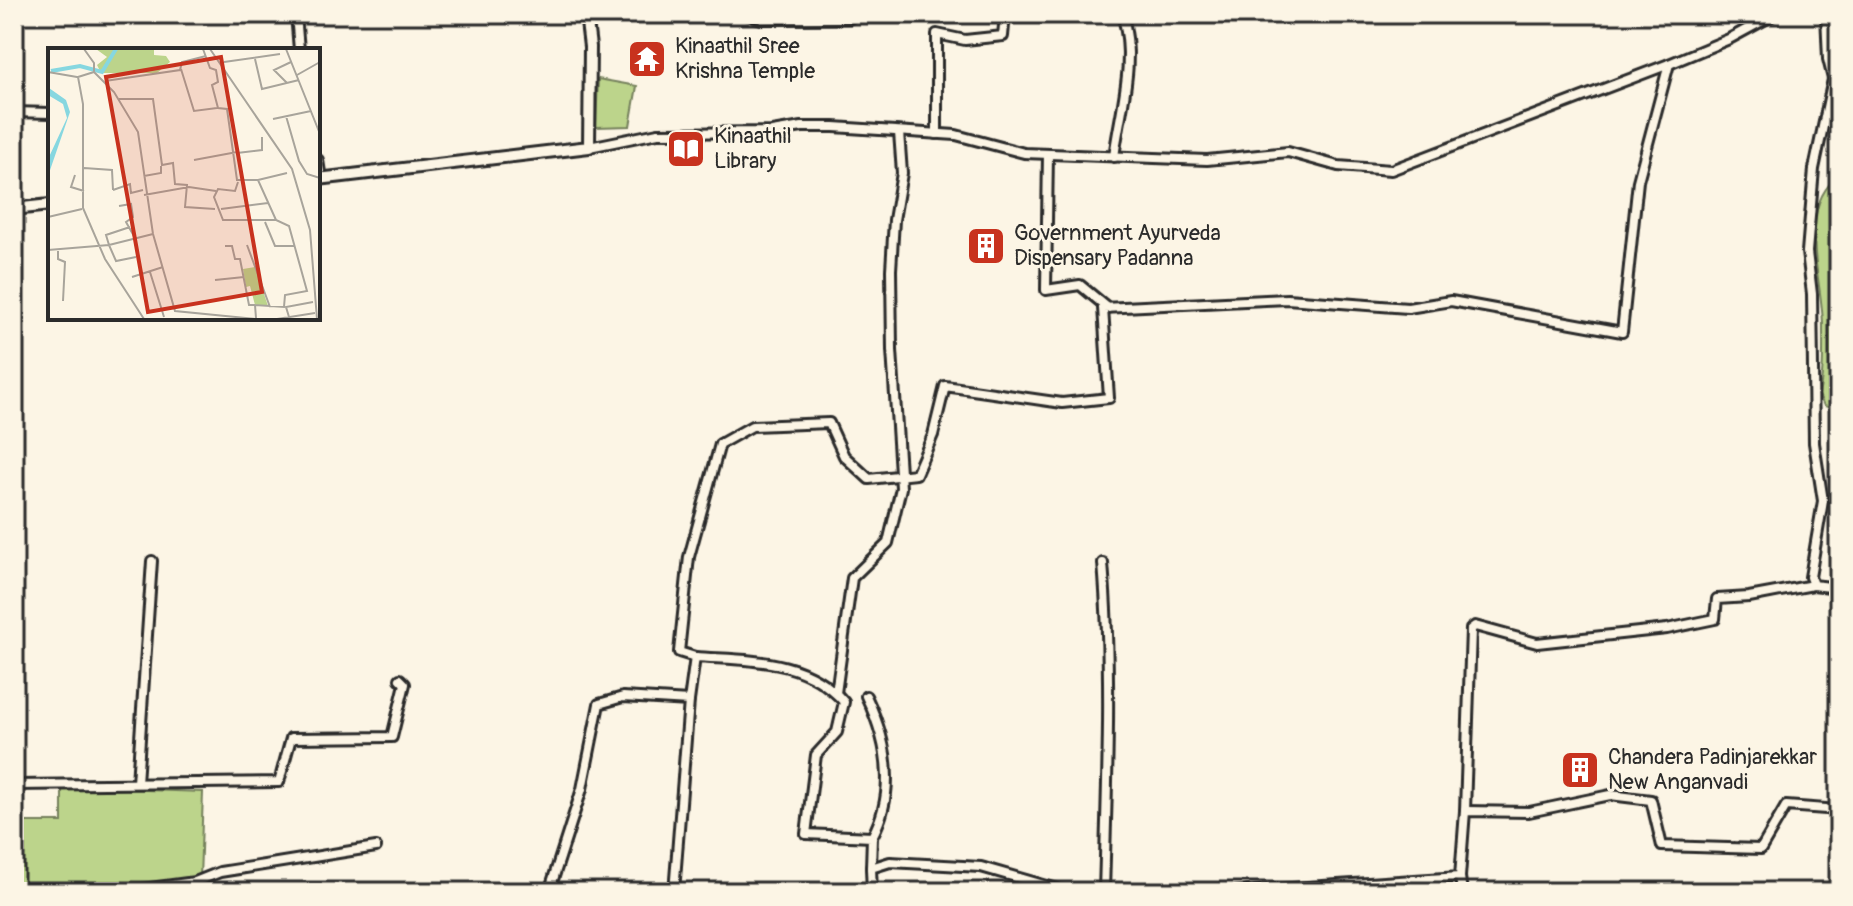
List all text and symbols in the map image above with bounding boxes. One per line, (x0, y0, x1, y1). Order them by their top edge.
place label: Kinaathil Sree Krishna Temple (675, 32, 815, 85)
temple icon: Kinaathil Sree Krishna Temple (626, 38, 668, 80)
inset map (48, 48, 320, 320)
place label: Kinaathil Library (714, 122, 792, 175)
library icon: Kinaathil Library (665, 128, 707, 170)
place label: Government Ayurveda Dispensary Padanna (1014, 219, 1221, 272)
building icon: Government Ayurveda Dispensary Padanna (965, 225, 1007, 267)
place label: Chandera Padinjarekkar New Anganvadi (1608, 743, 1817, 796)
building icon: Chandera Padinjarekkar New Anganvadi (1559, 749, 1601, 791)

